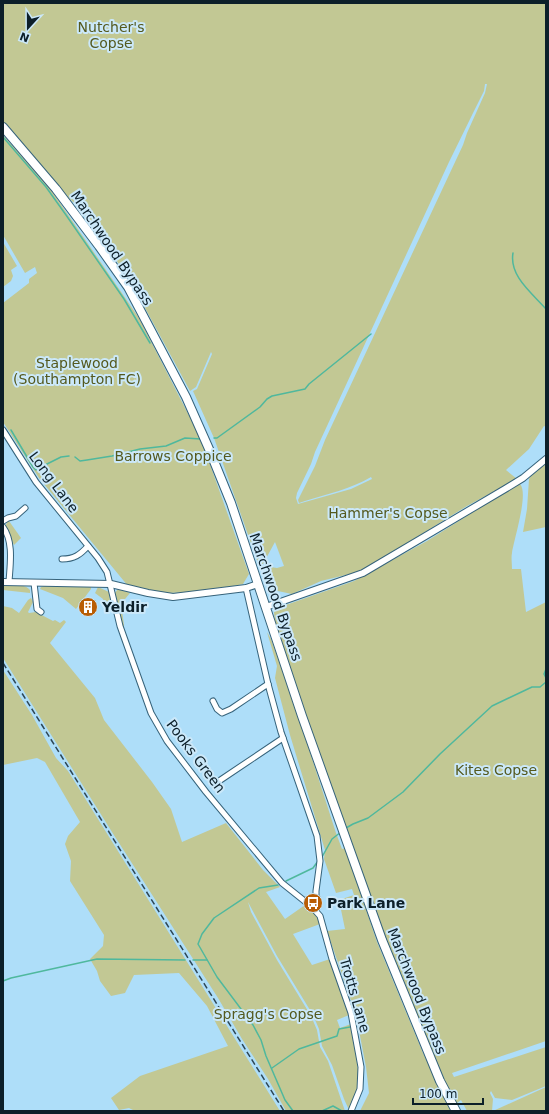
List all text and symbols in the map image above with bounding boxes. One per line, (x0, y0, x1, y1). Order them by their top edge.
north arrow (8, 8, 48, 48)
park label: Nutcher's Copse (78, 19, 144, 51)
text: N (18, 29, 31, 45)
street label: Marchwood Bypass (68, 188, 156, 308)
park label: Staplewood (Southampton FC) (13, 355, 141, 387)
street label: Long Lane (26, 448, 82, 516)
park label: Barrows Coppice (114, 448, 232, 464)
park label: Hammer's Copse (328, 505, 448, 521)
street label: Marchwood Bypass (247, 531, 305, 663)
building icon: Yeldir (77, 596, 99, 618)
place label: Yeldir (101, 599, 147, 615)
street label: Pooks Green (163, 716, 229, 796)
park label: Kites Copse (455, 762, 537, 778)
bus stop icon: Park Lane (302, 892, 324, 914)
place label: Park Lane (327, 895, 405, 911)
street label: Marchwood Bypass (384, 926, 450, 1056)
street label: Trotts Lane (336, 955, 373, 1034)
park label: Spragg's Copse (214, 1006, 322, 1022)
scale bar (413, 1080, 483, 1106)
text: 100 m (419, 1087, 457, 1101)

